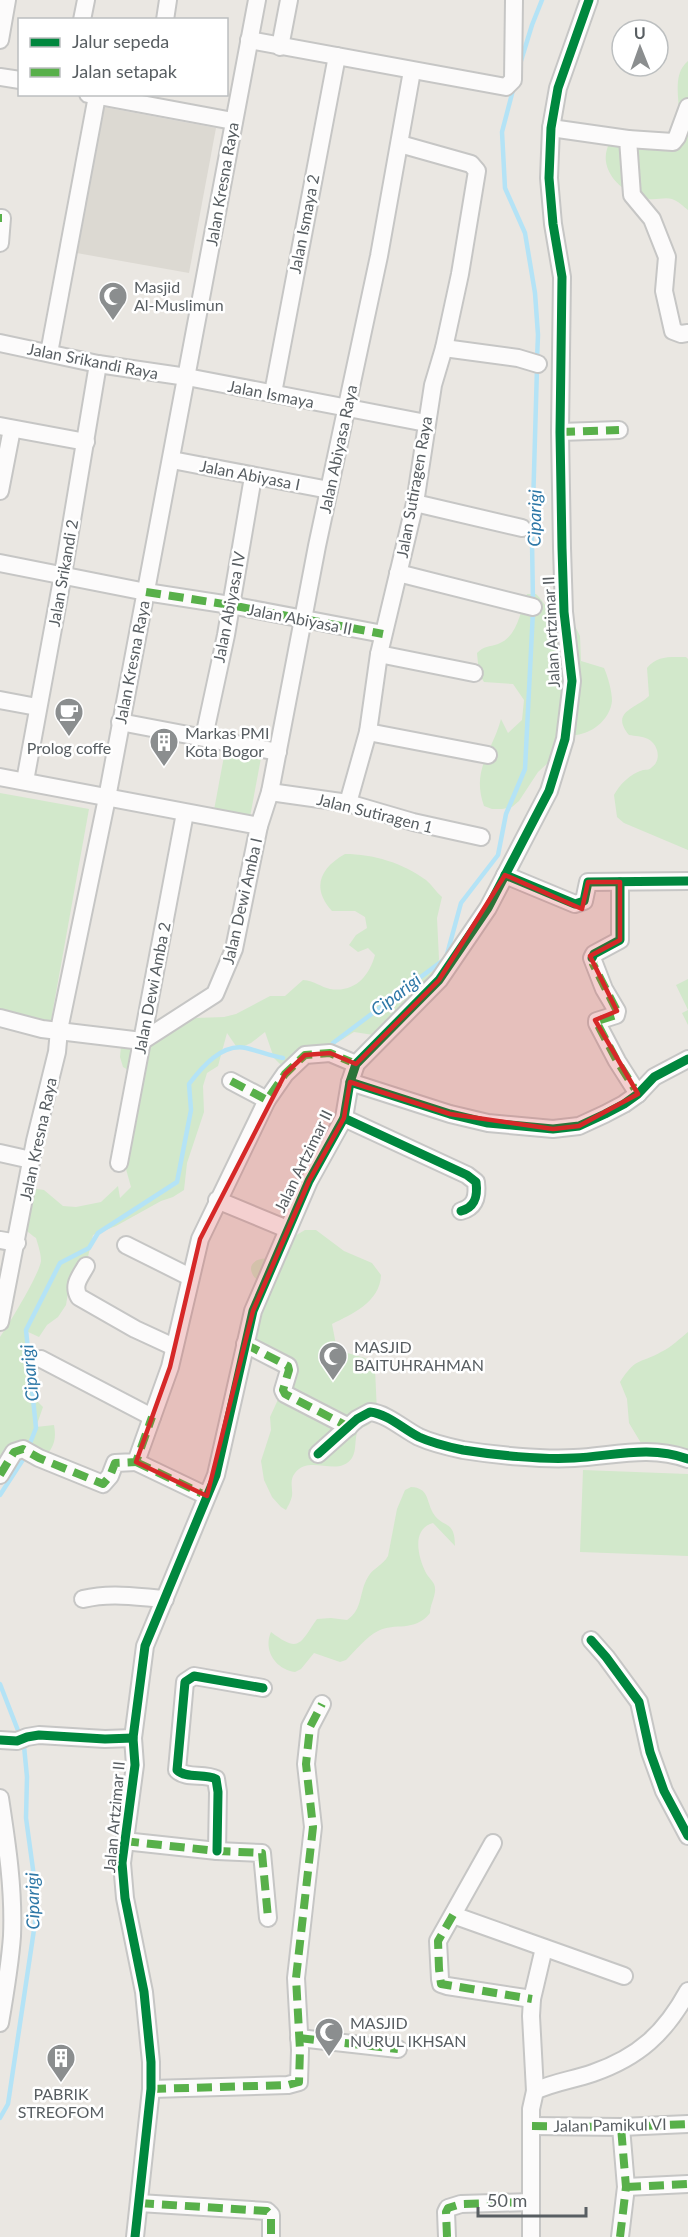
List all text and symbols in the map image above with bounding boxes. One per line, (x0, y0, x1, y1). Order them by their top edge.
legend (18, 18, 228, 96)
north arrow (610, 18, 670, 78)
text: U (634, 23, 646, 42)
text: Jalur sepeda (72, 30, 169, 52)
text: Jalan setapak (72, 60, 178, 82)
street label: Jalan Kresna Raya (201, 121, 242, 247)
street label: Jalan Ismaya 2 (285, 173, 322, 275)
place label: Masjid Al-Muslimun (134, 277, 224, 314)
mosque icon: Masjid Al-Muslimun (97, 280, 129, 322)
street label: Jalan Srikandi Raya (26, 339, 160, 383)
street label: Jalan Ismaya (226, 376, 316, 411)
street label: Jalan Abiyasa Raya (315, 383, 360, 515)
street label: Jalan Sutiragen Raya (392, 415, 435, 559)
street label: Jalan Abiyasa I (198, 455, 302, 494)
water label: Ciparigi (523, 489, 545, 547)
street label: Jalan Srikandi 2 (44, 518, 81, 628)
street label: Jalan Abiyasa IV (208, 550, 249, 664)
street label: Jalan Artzimar II (538, 576, 563, 688)
street label: Jalan Kresna Raya (110, 599, 153, 725)
street label: Jalan Abiyasa II (246, 599, 354, 638)
cafe icon: Prolog coffe (53, 696, 85, 738)
place label: Markas PMI Kota Bogor (185, 723, 269, 760)
building icon: Markas PMI Kota Bogor (148, 726, 180, 768)
place label: Prolog coffe (27, 738, 111, 757)
street label: Jalan Sutiragen 1 (315, 789, 435, 836)
street label: Jalan Dewi Amba I (218, 836, 265, 966)
street label: Jalan Dewi Amba 2 (129, 920, 174, 1055)
water label: Ciparigi (366, 968, 425, 1020)
street label: Jalan Kresna Raya (15, 1076, 60, 1202)
street label: Jalan Artzimar II (270, 1106, 336, 1215)
place label: MASJID BAITUHRAHMAN (354, 1337, 484, 1374)
mosque icon: MASJID BAITUHRAHMAN (317, 1340, 349, 1382)
water label: Ciparigi (15, 1343, 43, 1403)
street label: Jalan Artzimar II (99, 1760, 128, 1873)
water label: Ciparigi (21, 1872, 43, 1930)
place label: MASJID NURUL IKHSAN (350, 2013, 466, 2050)
mosque icon: MASJID NURUL IKHSAN (313, 2016, 345, 2058)
building icon: PABRIK STREOFOM (45, 2042, 77, 2084)
place label: PABRIK STREOFOM (18, 2084, 104, 2121)
street label: Jalan Pamikul VI (553, 2114, 667, 2135)
scale bar (478, 2180, 586, 2218)
text: 50 m (487, 2189, 527, 2211)

